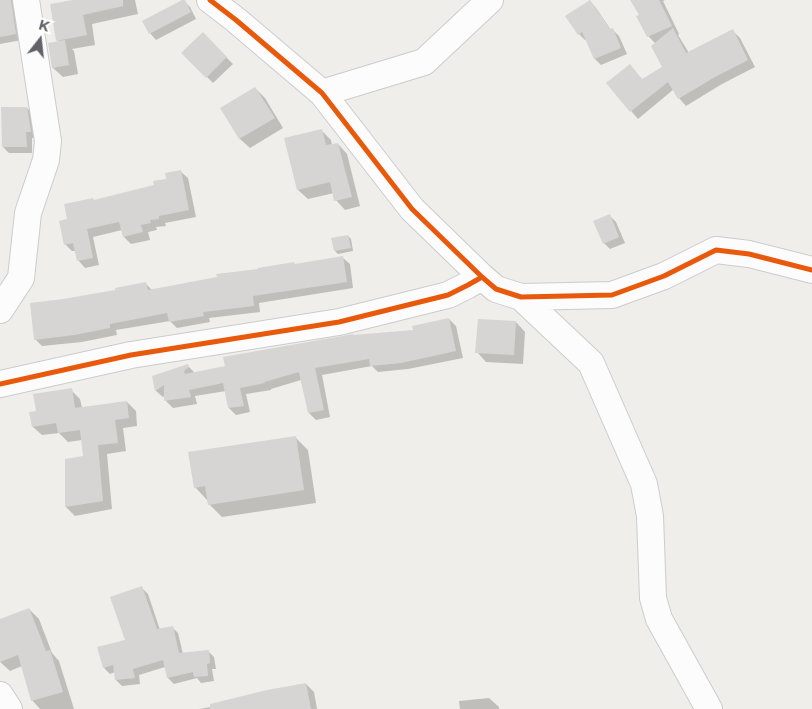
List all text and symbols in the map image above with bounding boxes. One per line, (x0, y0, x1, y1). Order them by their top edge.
north arrow (15, 15, 65, 65)
text: K (37, 15, 52, 36)

